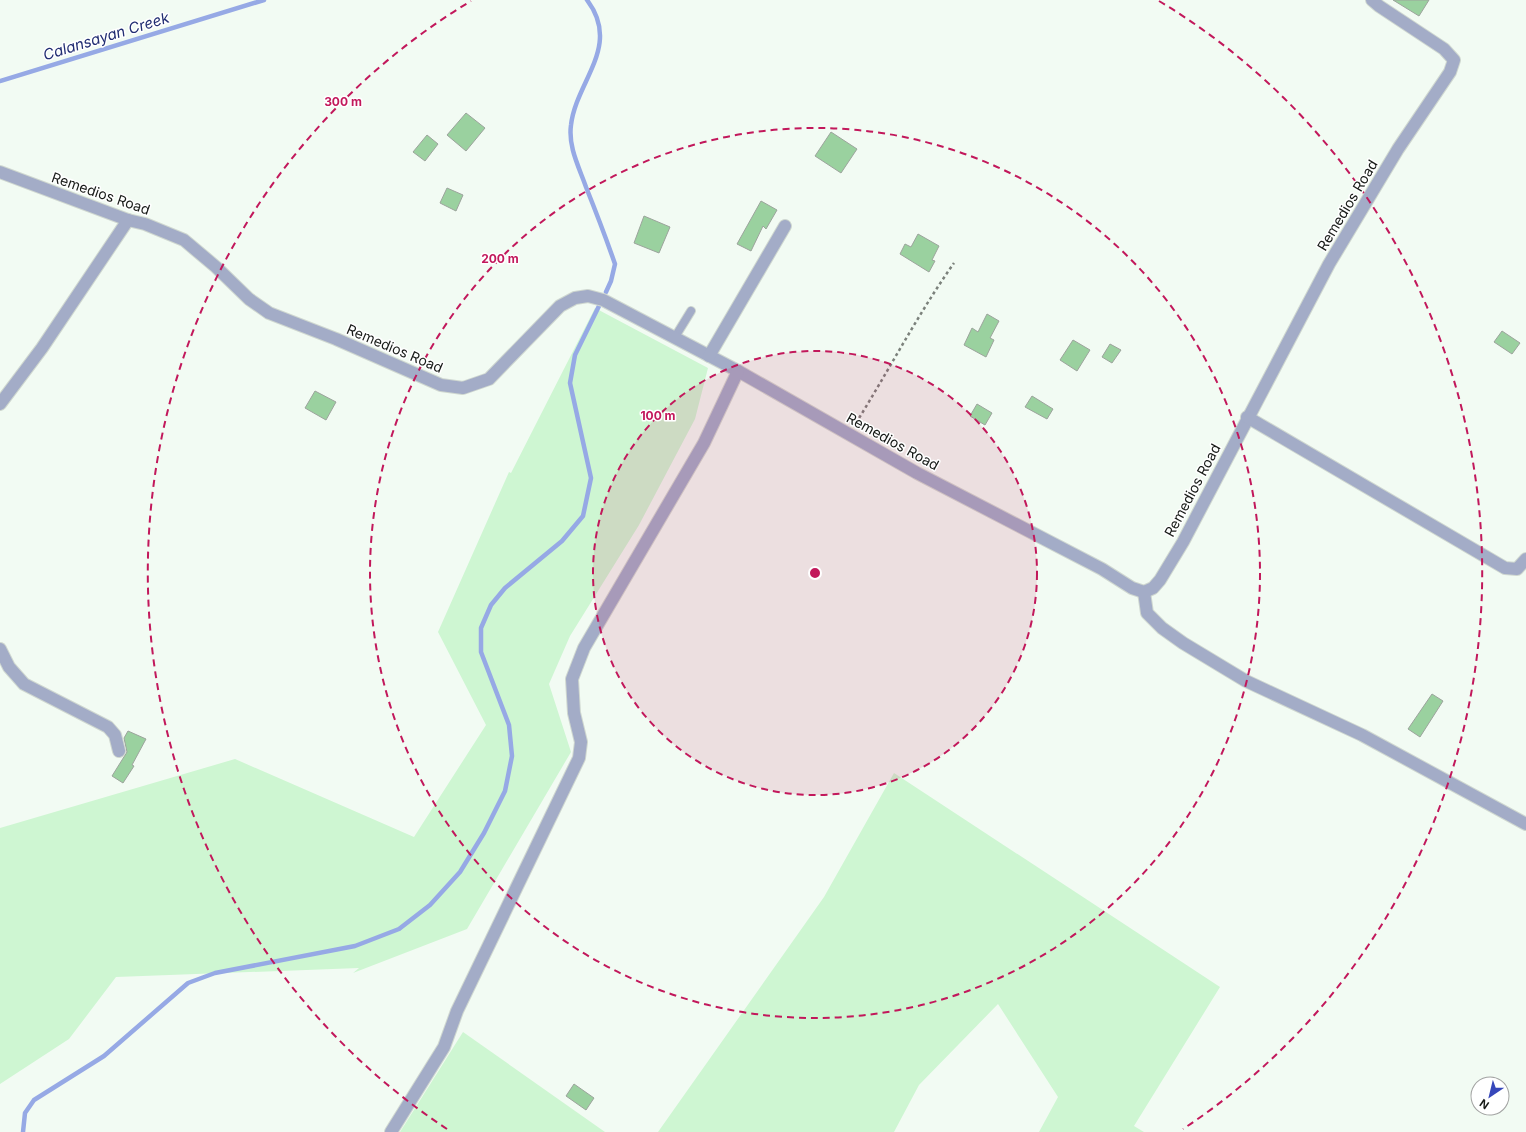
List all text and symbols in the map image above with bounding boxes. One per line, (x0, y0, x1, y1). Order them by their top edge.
water label: Calansayan Creek (41, 8, 172, 64)
text: 300 m (324, 94, 362, 109)
street label: Remedios Road (1313, 157, 1381, 253)
street label: Remedios Road (50, 168, 152, 218)
text: 200 m (481, 251, 519, 266)
street label: Remedios Road (344, 320, 446, 376)
text: 100 m (640, 408, 676, 423)
street label: Remedios Road (844, 409, 942, 473)
street label: Remedios Road (1160, 441, 1224, 539)
centre of rings (808, 566, 822, 580)
north arrow (1470, 1076, 1510, 1116)
text: N (1477, 1096, 1492, 1112)

